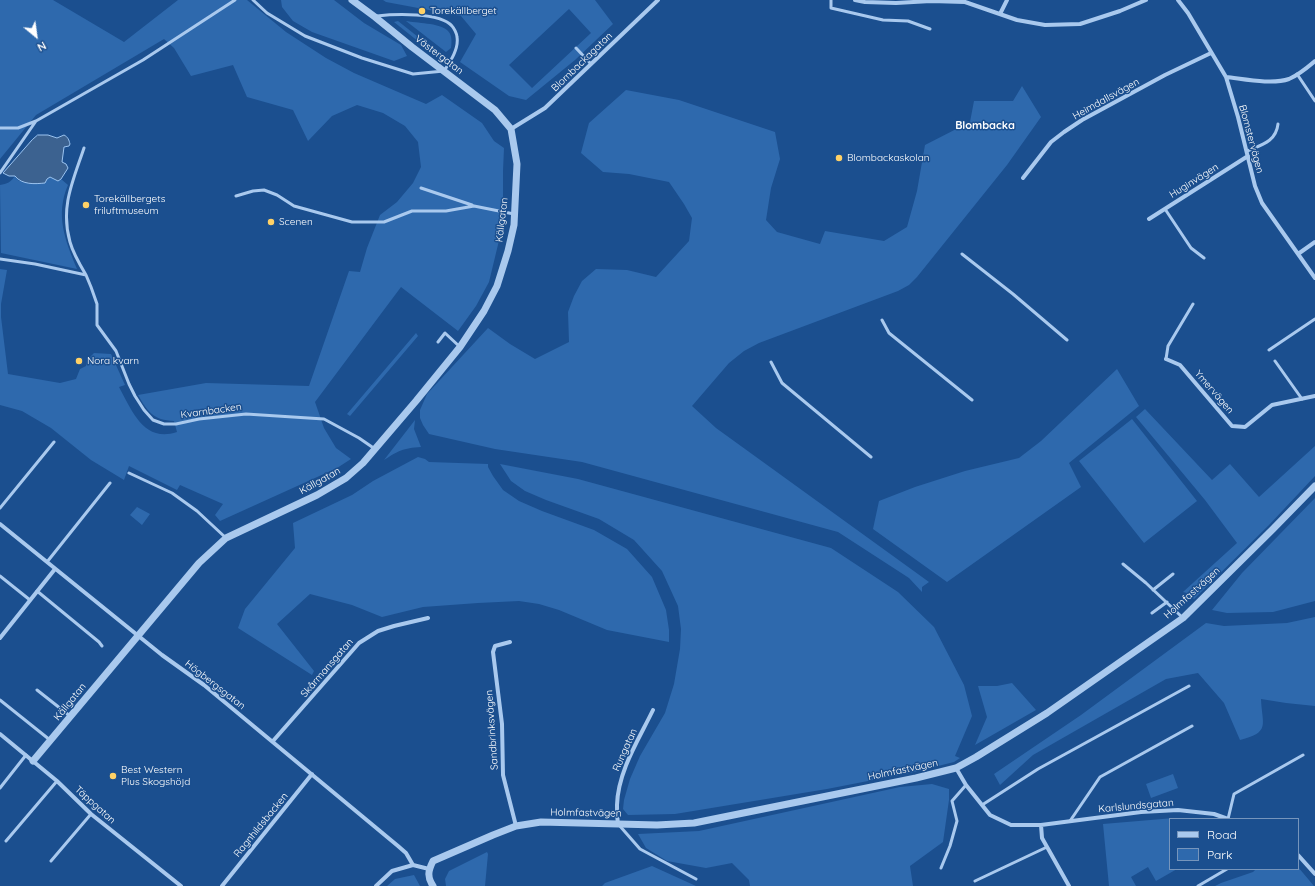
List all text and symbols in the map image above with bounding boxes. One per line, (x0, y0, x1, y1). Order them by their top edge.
place label: Torekällberget (430, 5, 497, 17)
marker: Torekällberget (417, 6, 427, 16)
north arrow (16, 16, 56, 56)
street label: Blombackagatan (549, 30, 615, 94)
street label: Västergatan (412, 33, 466, 77)
text: N (35, 38, 49, 55)
street label: Heimdallsvägen (1071, 76, 1141, 122)
street label: Blomstervägen (1236, 103, 1266, 175)
district label: Blombacka (955, 119, 1015, 133)
place label: Blombackaskolan (847, 152, 930, 164)
marker: Blombackaskolan (834, 153, 844, 163)
street label: Huginvägen (1167, 161, 1221, 201)
place label: Torekällbergets friluftmuseum (94, 193, 166, 216)
street label: Källgatan (493, 197, 511, 243)
marker: Torekällbergets friluftmuseum (81, 200, 91, 210)
place label: Scenen (279, 216, 313, 228)
marker: Scenen (266, 217, 276, 227)
place label: Nora kvarn (87, 355, 139, 367)
marker: Nora kvarn (74, 356, 84, 366)
street label: Ymervägen (1192, 368, 1236, 416)
street label: Kvarnbacken (180, 401, 242, 421)
street label: Källgatan (298, 465, 342, 497)
street label: Holmfastvägen (1162, 565, 1222, 621)
street label: Skårmansgatan (298, 636, 356, 700)
street label: Högbergsgatan (182, 658, 248, 712)
street label: Källgatan (51, 681, 89, 723)
street label: Sandbrinksvägen (483, 690, 501, 770)
street label: Rungatan (610, 727, 640, 773)
street label: Holmfastvägen (867, 757, 939, 783)
place label: Best Western Plus Skogshöjd (121, 764, 190, 788)
marker: Best Western Plus Skogshöjd (108, 771, 118, 781)
street label: Täppgatan (72, 784, 118, 826)
street label: Ragnhildsbacken (231, 790, 291, 860)
street label: Karlslundsgatan (1098, 797, 1174, 815)
street label: Holmfastvägen (550, 806, 622, 820)
legend (1169, 818, 1299, 870)
text: Road (1207, 827, 1237, 842)
text: Park (1207, 847, 1232, 862)

